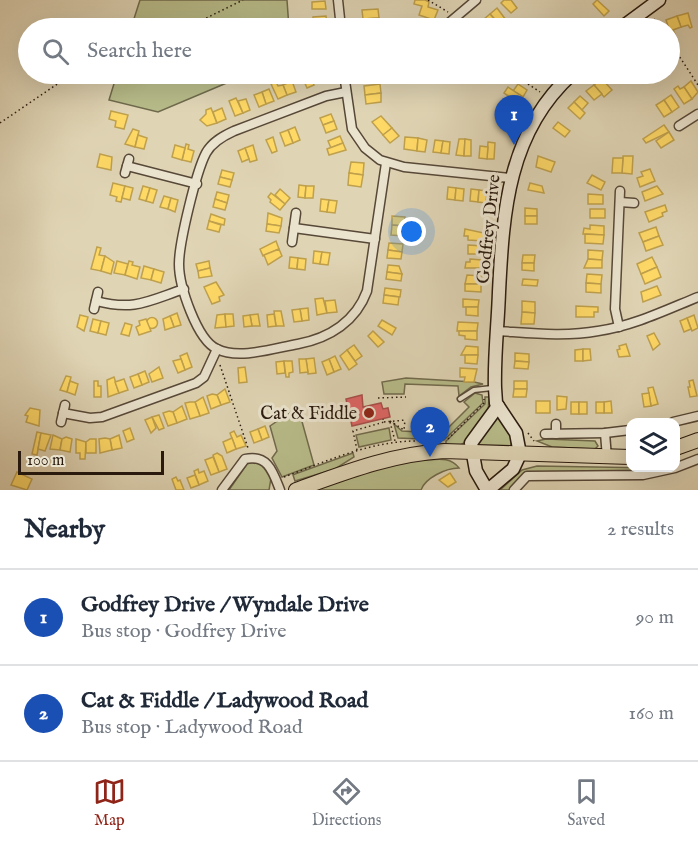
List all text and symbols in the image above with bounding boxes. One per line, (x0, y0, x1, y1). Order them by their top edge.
search box (18, 18, 680, 84)
icon: search (39, 35, 72, 68)
text: Search here (87, 37, 192, 65)
pin: 1 (494, 96, 534, 145)
street label: Godfrey Drive (472, 173, 507, 285)
your location (397, 217, 426, 246)
place label: Cat & Fiddle (260, 403, 357, 426)
marker: Cat & Fiddle (362, 406, 376, 420)
pin: 2 (410, 408, 450, 457)
map controls (626, 418, 680, 472)
button: layers (626, 418, 680, 472)
scale bar (18, 448, 164, 475)
text: 100 m (27, 451, 64, 471)
text: Nearby (24, 513, 105, 546)
text: 2 results (607, 517, 674, 542)
text: Godfrey Drive / Wyndale Drive (81, 591, 369, 619)
text: 1 (40, 605, 47, 630)
text: 90 m (636, 605, 674, 630)
text: Bus stop · Godfrey Drive (81, 619, 287, 644)
text: Cat & Fiddle / Ladywood Road (81, 687, 368, 715)
text: 2 (39, 701, 48, 726)
text: 160 m (628, 701, 674, 726)
text: Bus stop · Ladywood Road (81, 715, 303, 740)
tab: Map (93, 775, 126, 831)
tab: Directions (312, 775, 381, 831)
tab: Saved (567, 775, 605, 831)

